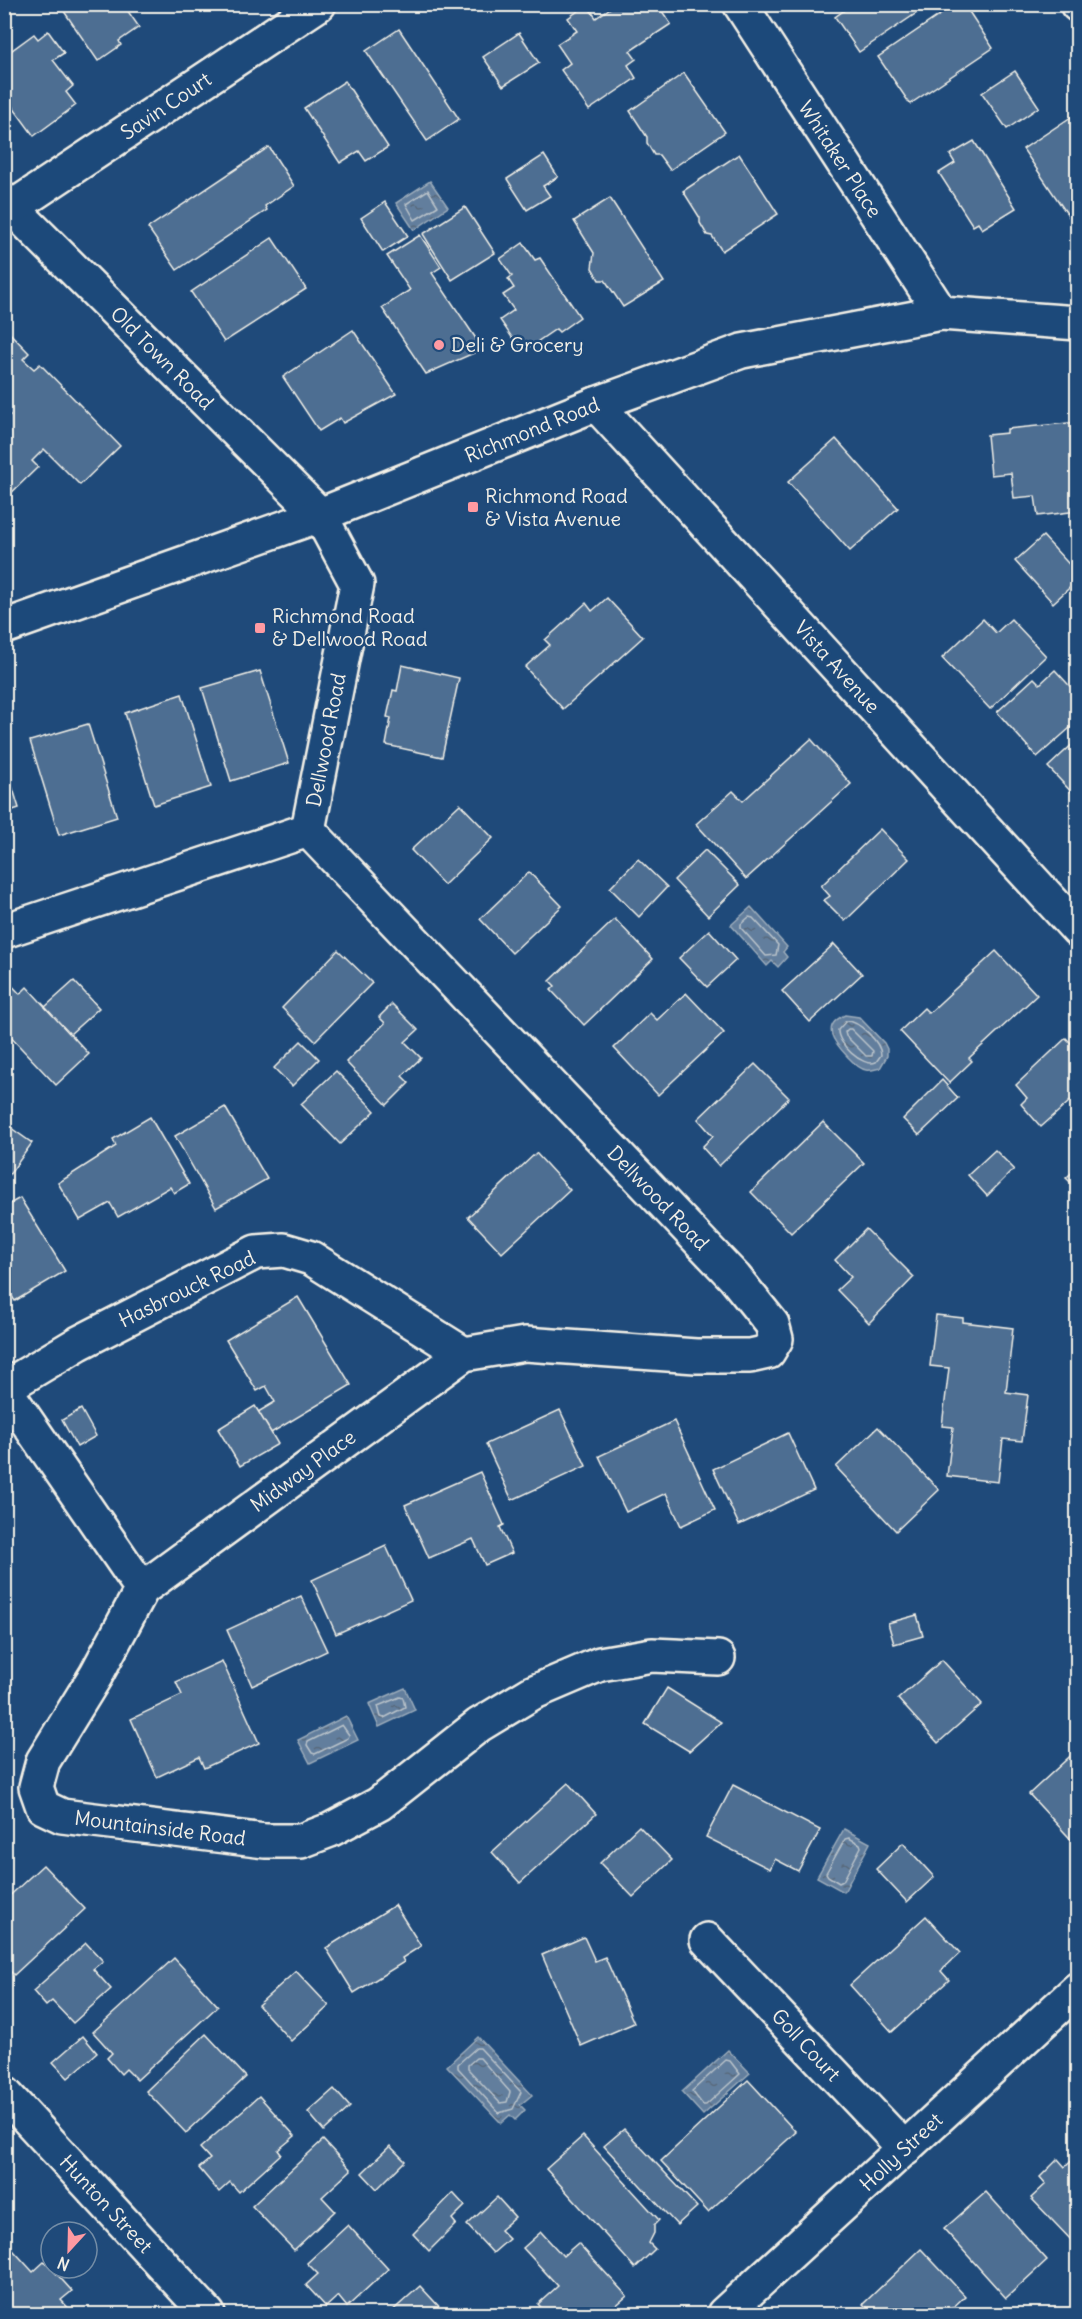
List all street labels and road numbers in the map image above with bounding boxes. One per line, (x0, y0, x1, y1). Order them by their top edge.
street label: Savin Court (116, 66, 216, 145)
street label: Whitaker Place (793, 96, 888, 222)
street label: Old Town Road (105, 301, 219, 415)
street label: Richmond Road (461, 391, 603, 468)
street label: Vista Avenue (789, 615, 885, 718)
street label: Dellwood Road (300, 671, 351, 809)
street label: Dellwood Road (602, 1140, 715, 1255)
street label: Hasbrouck Road (114, 1245, 259, 1332)
street label: Midway Place (245, 1424, 360, 1517)
street label: Mountainside Road (73, 1805, 247, 1850)
street label: Goll Court (766, 2003, 846, 2086)
street label: Holly Street (854, 2107, 947, 2196)
street label: Hunton Street (55, 2149, 158, 2258)

